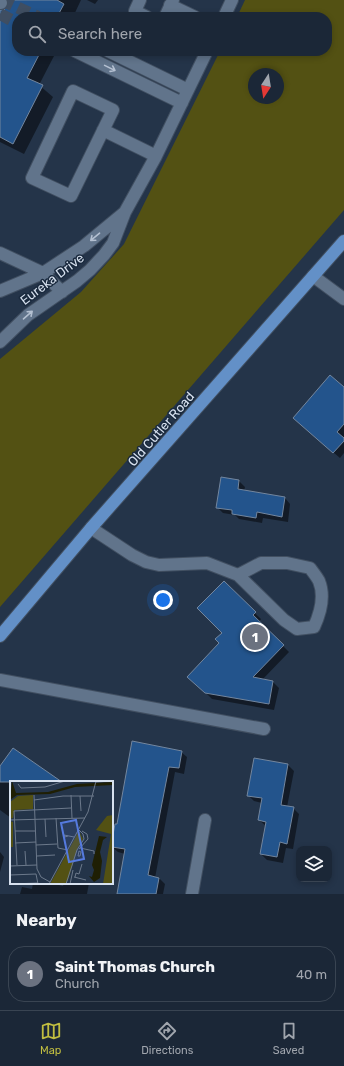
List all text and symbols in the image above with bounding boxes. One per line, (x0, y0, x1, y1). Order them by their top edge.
search box (12, 12, 332, 56)
icon: search (26, 23, 48, 45)
text: Search here (58, 25, 142, 43)
one-way arrow (103, 65, 115, 72)
north arrow (248, 68, 284, 104)
one-way arrow (89, 232, 100, 241)
street label: Eureka Drive (17, 250, 87, 308)
one-way arrow (23, 310, 34, 319)
street label: Old Cutler Road (125, 389, 197, 469)
your location (153, 590, 173, 610)
pin: 1 (242, 622, 268, 652)
inset map (10, 781, 113, 884)
map controls (296, 846, 332, 882)
button: layers (296, 846, 332, 882)
text: Nearby (16, 910, 77, 930)
text: Saint Thomas Church (55, 958, 215, 976)
text: 1 (27, 967, 33, 982)
text: 40 m (296, 967, 327, 982)
text: Church (55, 976, 99, 991)
tab: Map (40, 1020, 62, 1057)
tab: Directions (141, 1020, 193, 1057)
tab: Saved (273, 1020, 304, 1057)

